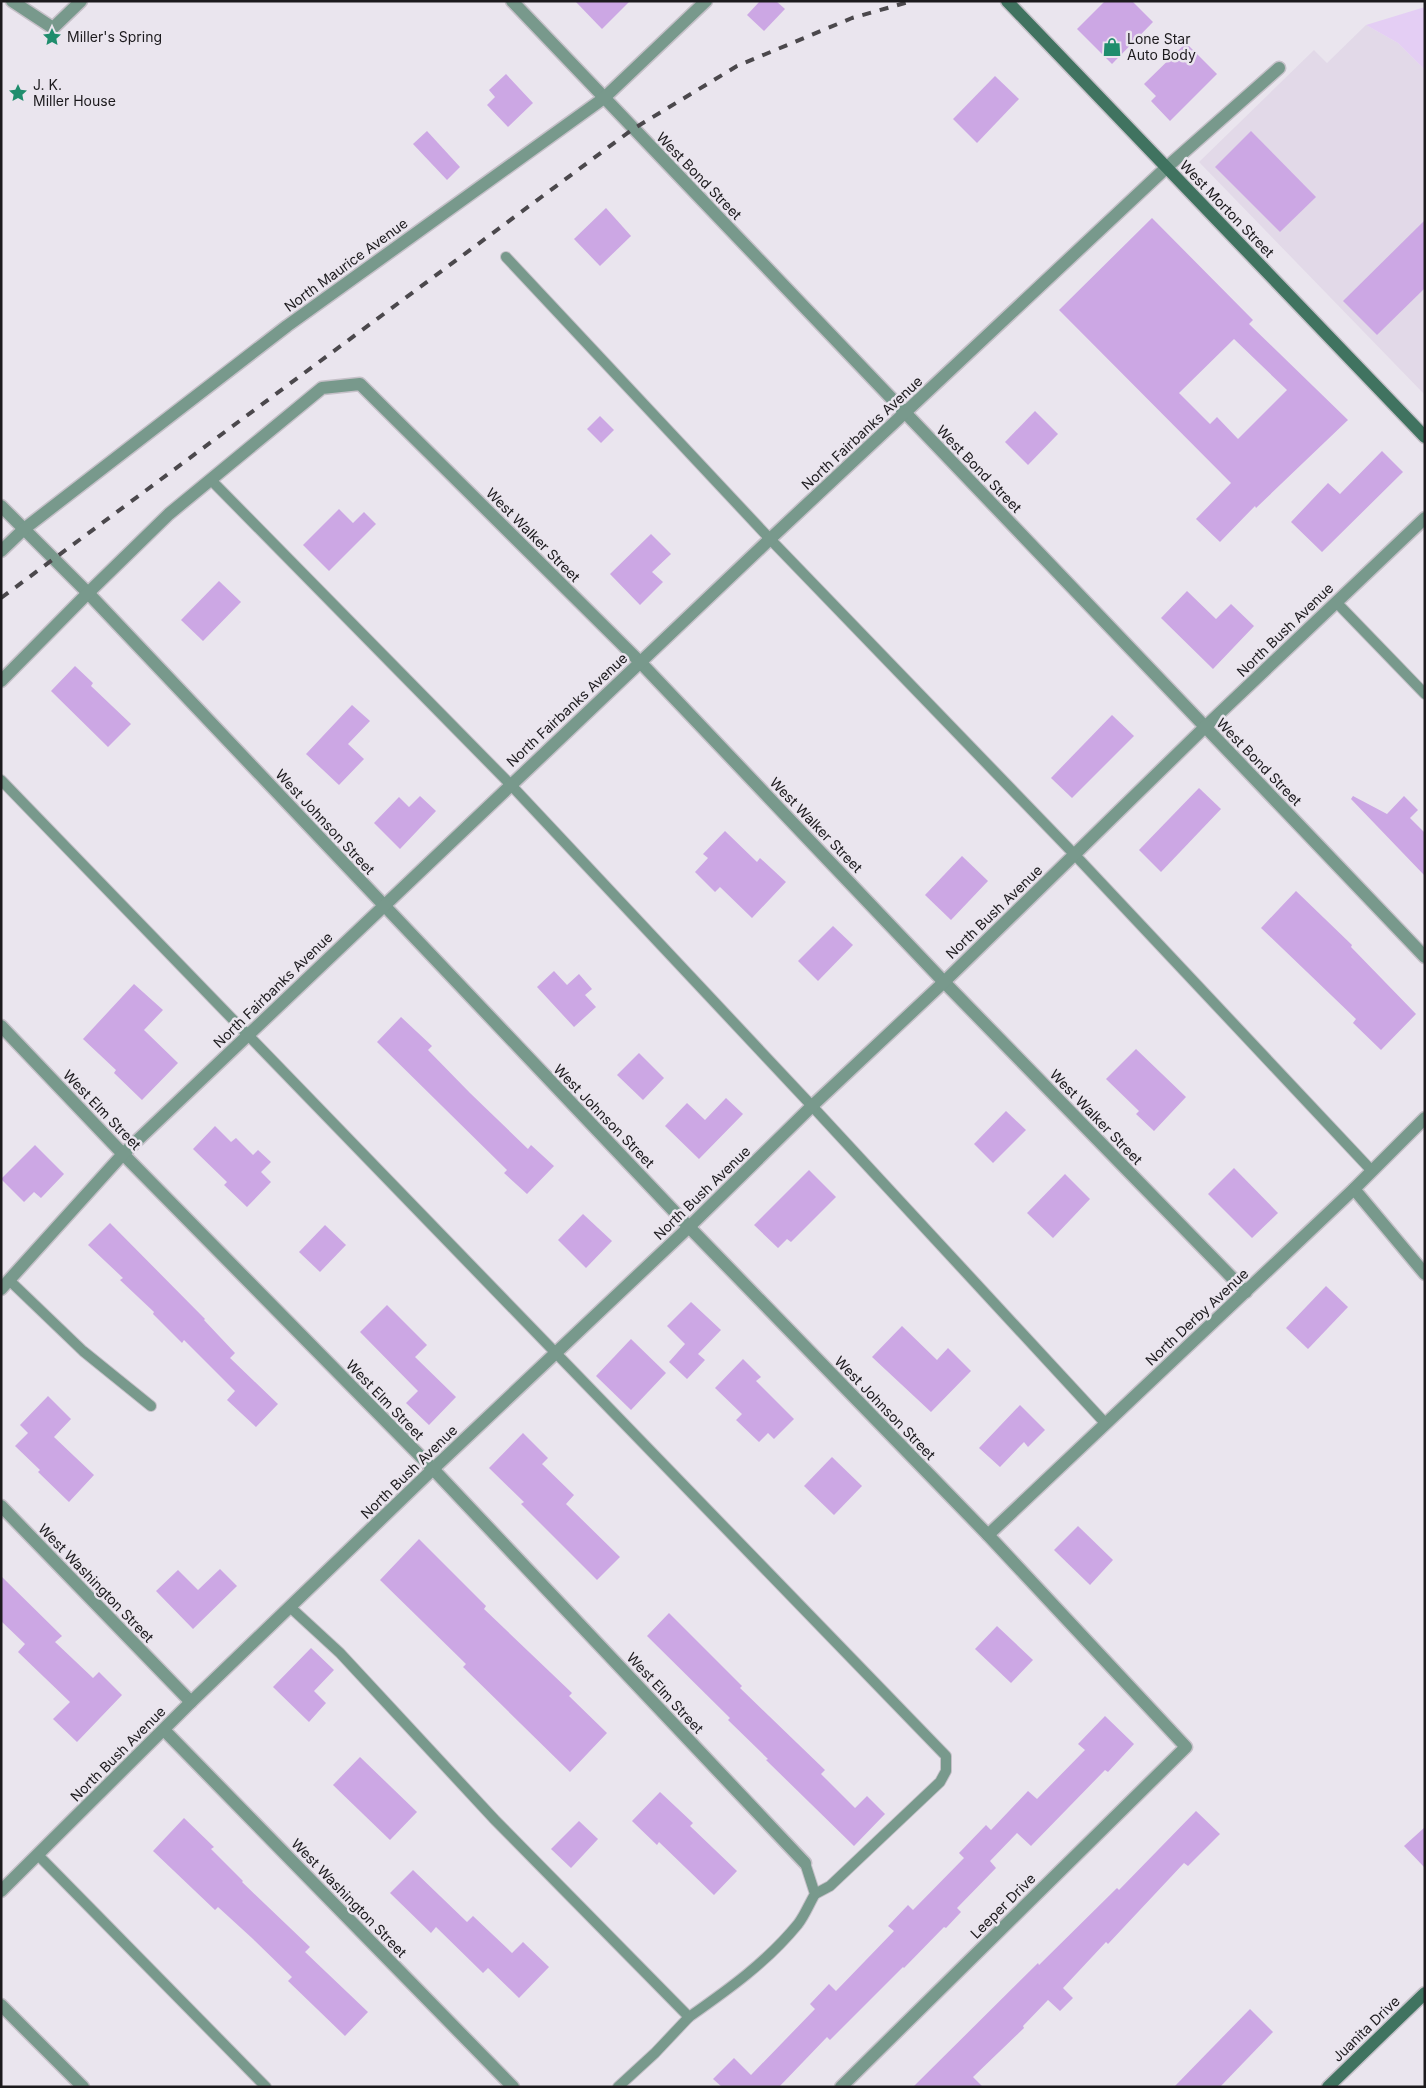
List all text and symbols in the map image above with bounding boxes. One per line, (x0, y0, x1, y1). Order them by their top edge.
place icon: Miller's Spring (41, 26, 63, 48)
place label: Miller's Spring (67, 28, 162, 45)
place label: Lone Star Auto Body (1127, 30, 1196, 63)
shop icon: Lone Star Auto Body (1101, 36, 1123, 58)
place label: J. K. Miller House (33, 76, 116, 109)
place icon: J. K. Miller House (7, 82, 29, 104)
street label: West Bond Street (653, 128, 746, 223)
street label: West Morton Street (1177, 157, 1278, 261)
street label: North Maurice Avenue (281, 214, 411, 315)
street label: North Fairbanks Avenue (798, 372, 926, 493)
street label: West Bond Street (933, 421, 1026, 516)
street label: West Walker Street (483, 484, 584, 585)
street label: North Bush Avenue (1233, 579, 1336, 680)
street label: North Fairbanks Avenue (503, 649, 631, 770)
street label: West Bond Street (1213, 714, 1306, 809)
street label: West Johnson Street (272, 766, 379, 878)
street label: West Walker Street (767, 774, 866, 876)
street label: North Bush Avenue (942, 861, 1045, 962)
street label: North Fairbanks Avenue (210, 928, 336, 1051)
street label: West Johnson Street (550, 1060, 659, 1171)
street label: West Elm Street (60, 1066, 145, 1154)
street label: West Walker Street (1047, 1066, 1146, 1168)
street label: North Bush Avenue (650, 1142, 753, 1243)
street label: North Derby Avenue (1142, 1265, 1252, 1369)
street label: West Johnson Street (831, 1352, 940, 1463)
street label: West Elm Street (343, 1356, 428, 1444)
street label: North Bush Avenue (357, 1421, 460, 1522)
street label: West Washington Street (35, 1520, 158, 1646)
street label: West Elm Street (623, 1649, 708, 1737)
street label: North Bush Avenue (67, 1703, 169, 1805)
street label: West Washington Street (288, 1835, 411, 1961)
street label: Leeper Drive (967, 1870, 1039, 1942)
street label: Juanita Drive (1328, 1992, 1403, 2065)

